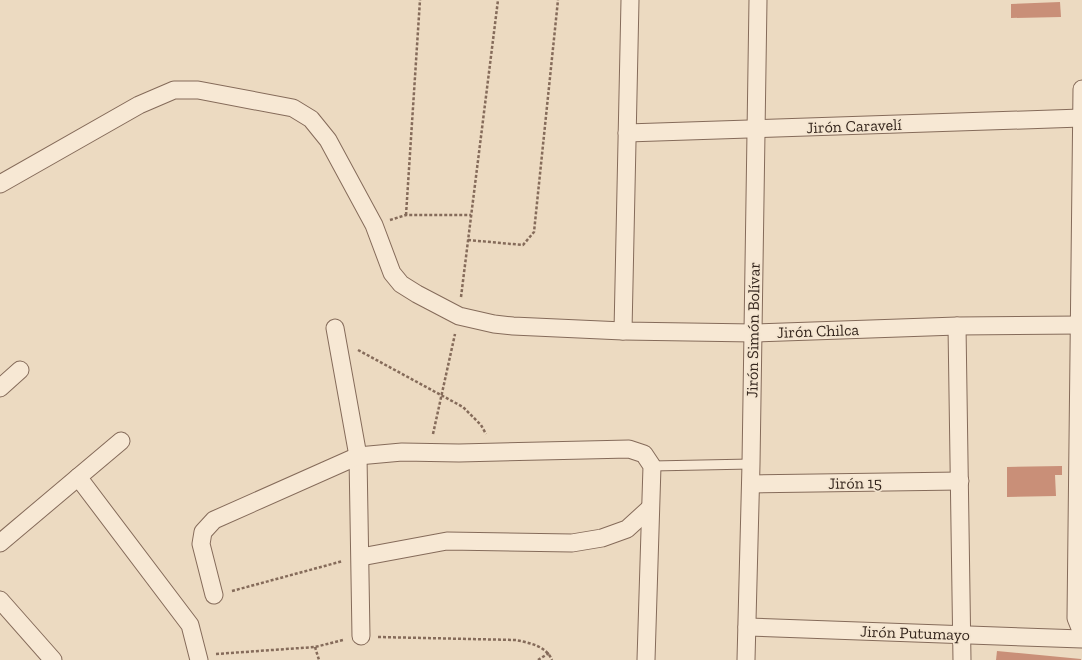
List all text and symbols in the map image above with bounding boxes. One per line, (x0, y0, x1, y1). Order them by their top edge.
street label: Jirón Caravelí (806, 115, 903, 137)
street label: Jirón Simón Bolívar (742, 262, 764, 398)
street label: Jirón Chilca (777, 320, 860, 342)
street label: Jirón 15 (828, 473, 882, 493)
street label: Jirón Putumayo (860, 622, 970, 644)

